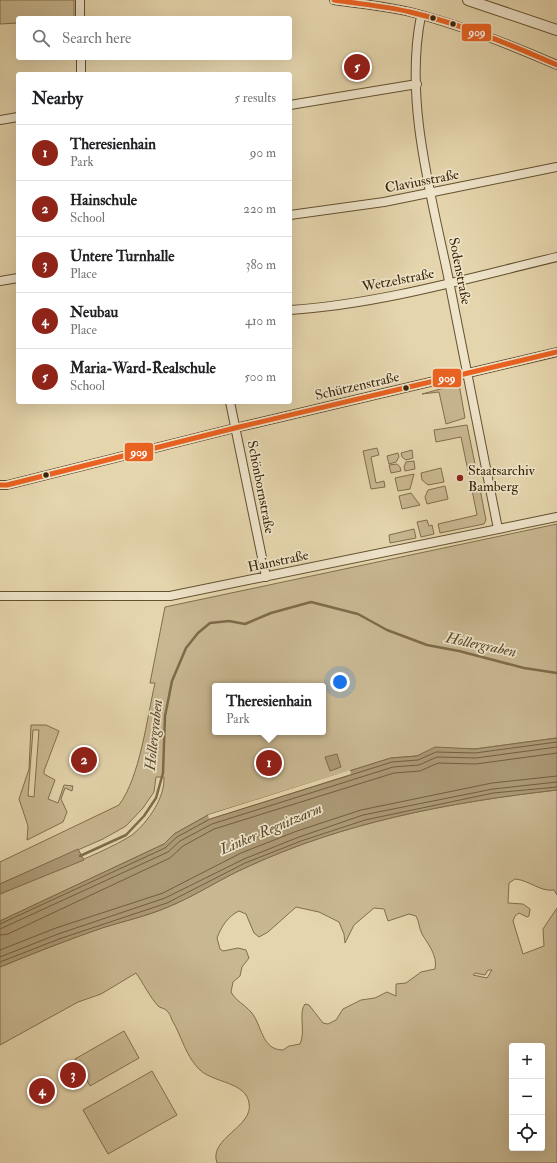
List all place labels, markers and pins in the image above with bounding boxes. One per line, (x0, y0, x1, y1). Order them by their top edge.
unlabelled marker (428, 13, 438, 23)
unlabelled marker (448, 19, 458, 29)
pin: 5 (344, 52, 370, 82)
unlabelled marker (401, 383, 411, 393)
place label: Staatsarchiv Bamberg (468, 462, 536, 495)
unlabelled marker (41, 470, 51, 480)
marker: Staatsarchiv Bamberg (455, 473, 465, 483)
pin: 2 (71, 745, 97, 775)
pin: 1 (256, 748, 282, 778)
pin: 3 (60, 1060, 86, 1090)
pin: 4 (29, 1076, 55, 1106)

